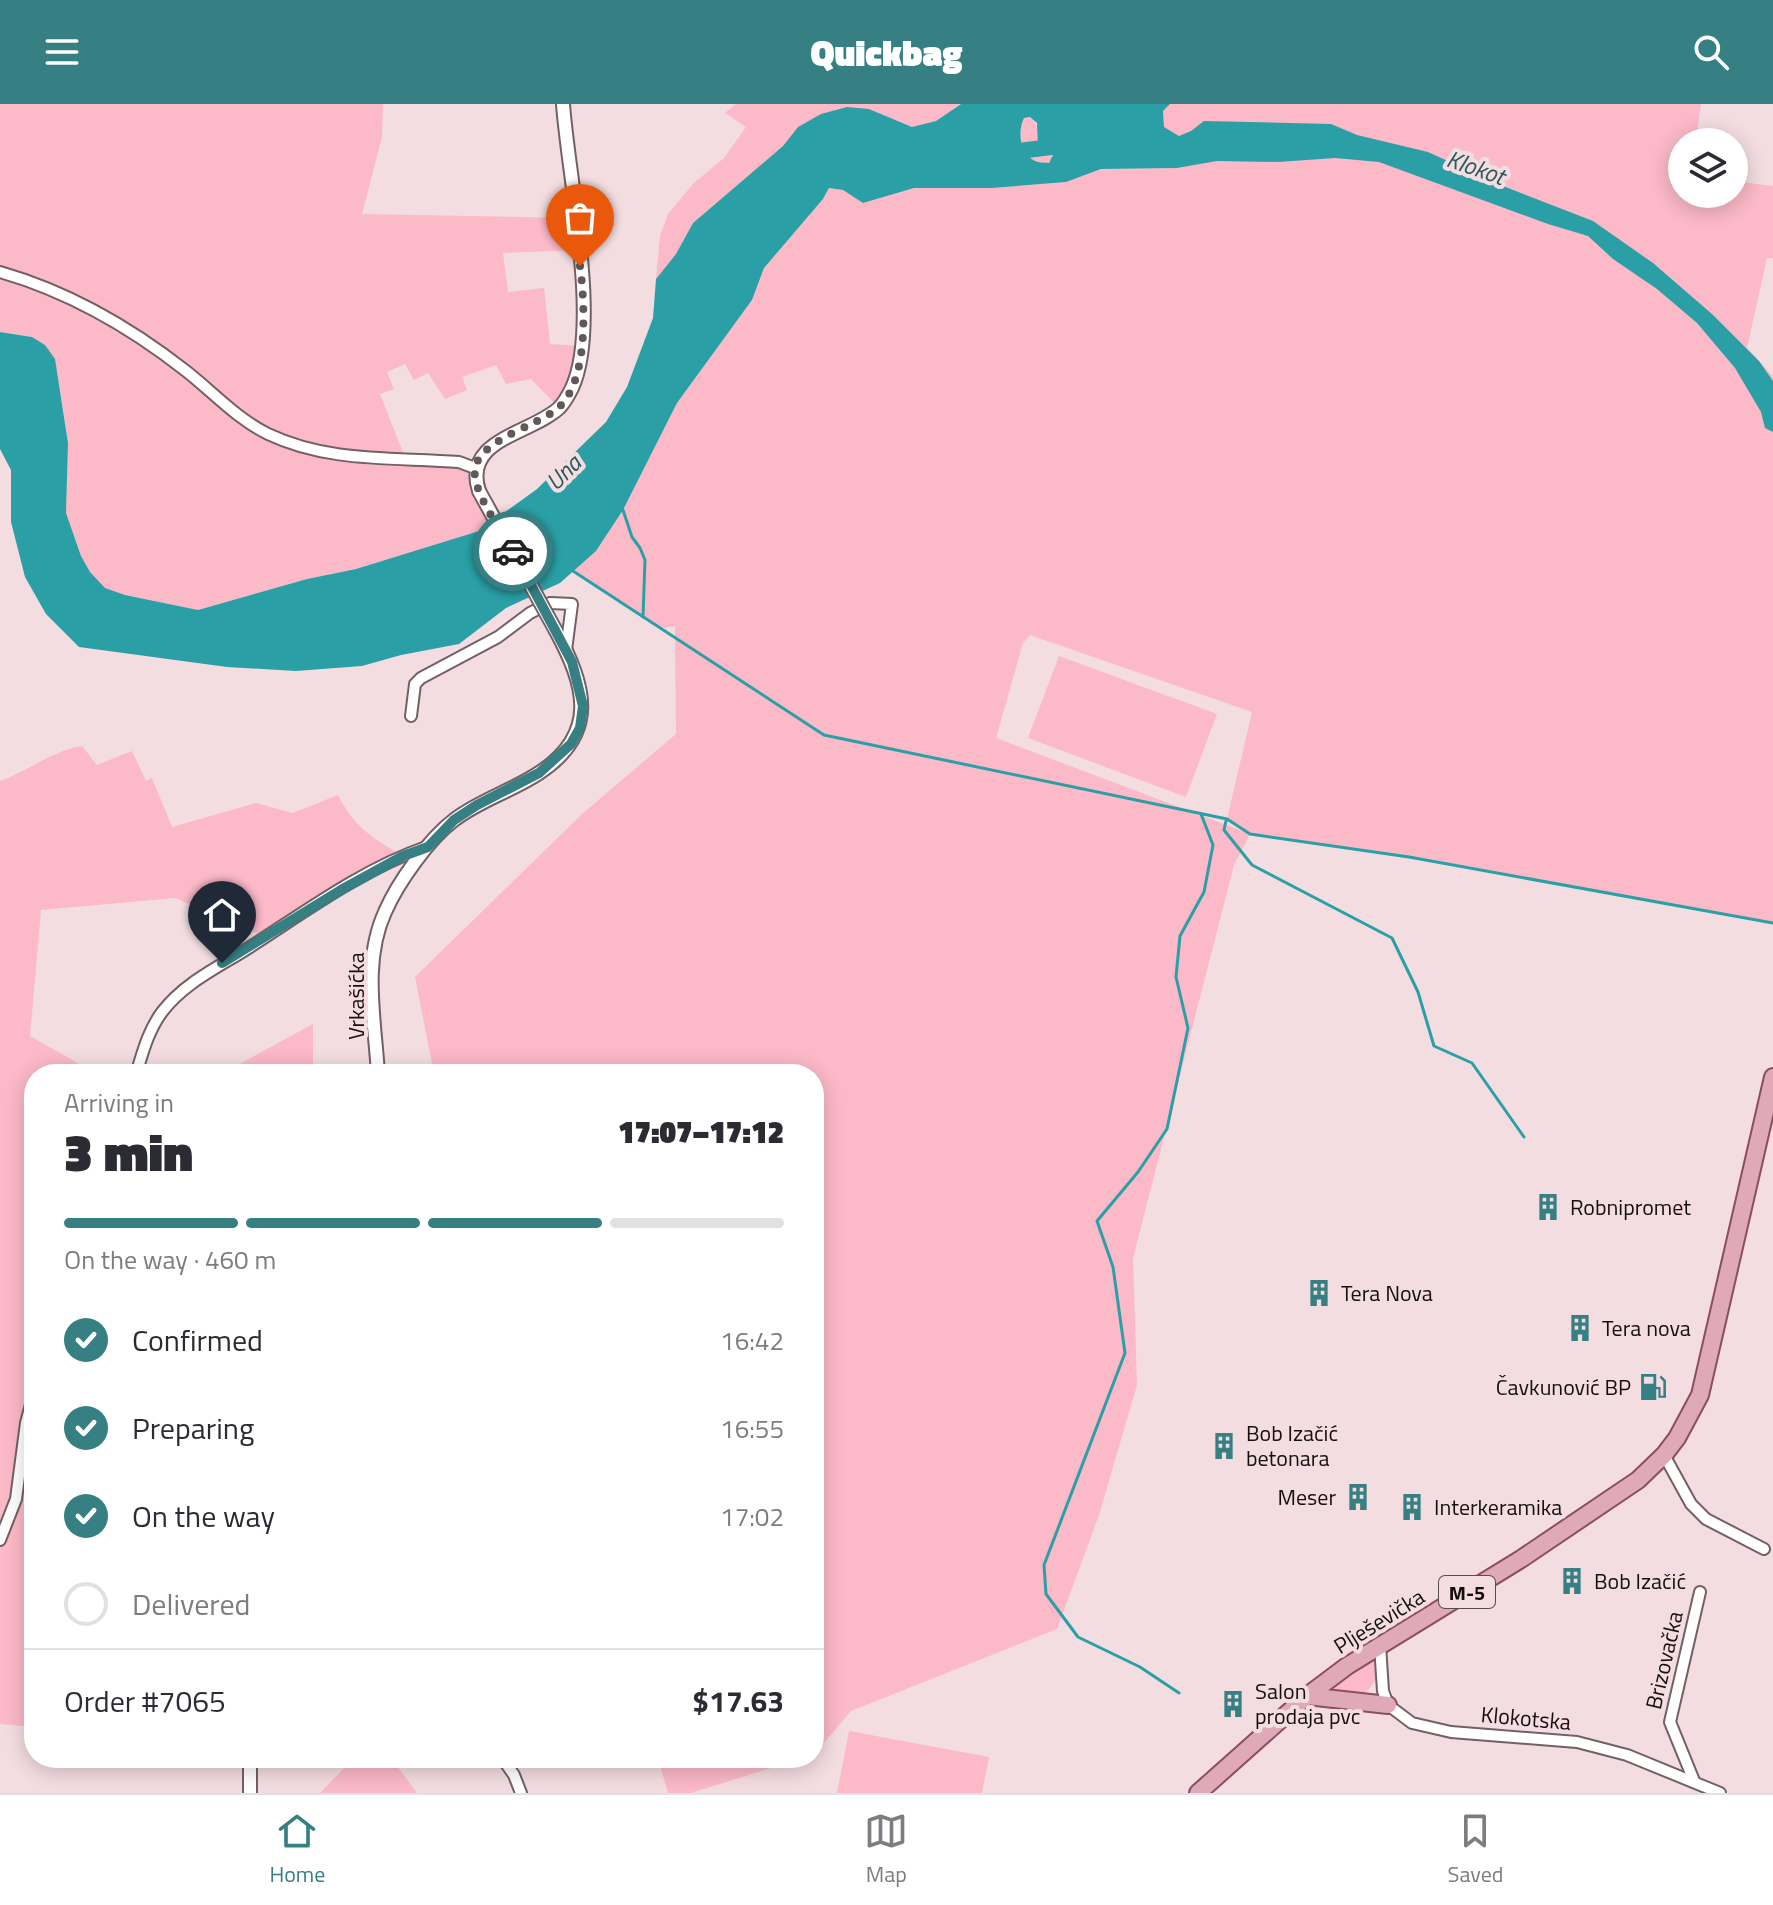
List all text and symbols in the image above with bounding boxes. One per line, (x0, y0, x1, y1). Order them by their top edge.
text: Quickbag (810, 25, 963, 80)
icon: menu (40, 30, 84, 74)
icon: search (1689, 30, 1733, 74)
map controls (1668, 128, 1748, 208)
button: layers (1668, 128, 1748, 208)
water label: Klokot (1442, 140, 1513, 195)
pin (546, 184, 614, 266)
icon: bag (558, 196, 602, 240)
water label: Una (537, 444, 591, 498)
courier (473, 511, 553, 591)
icon: car (491, 529, 535, 573)
pin (188, 881, 256, 963)
icon: home (200, 893, 244, 937)
street label: Vrkašićka (339, 952, 373, 1040)
text: Arriving in (64, 1083, 174, 1122)
text: 17:07–17:12 (618, 1109, 784, 1155)
text: 3 min (64, 1112, 193, 1191)
place label: Robnipromet (1570, 1190, 1691, 1224)
building icon: Robnipromet (1533, 1192, 1563, 1222)
text: On the way · 460 m (64, 1240, 276, 1279)
place label: Tera Nova (1341, 1276, 1433, 1310)
building icon: Tera Nova (1304, 1278, 1334, 1308)
place label: Tera nova (1602, 1311, 1691, 1345)
building icon: Tera nova (1565, 1313, 1595, 1343)
text: Confirmed (132, 1317, 263, 1363)
icon: check (64, 1318, 108, 1362)
text: 16:42 (720, 1321, 784, 1360)
place label: Čavkunović BP (1496, 1370, 1631, 1404)
fuel station icon: Čavkunović BP (1638, 1372, 1668, 1402)
text: Preparing (132, 1405, 254, 1451)
icon: check (64, 1406, 108, 1450)
text: 16:55 (720, 1409, 784, 1448)
place label: Bob Izačić betonara (1246, 1416, 1338, 1475)
building icon: Bob Izačić betonara (1209, 1431, 1239, 1461)
place label: Meser (1278, 1480, 1336, 1514)
building icon: Meser (1343, 1482, 1373, 1512)
place label: Interkeramika (1434, 1490, 1562, 1524)
building icon: Interkeramika (1397, 1492, 1427, 1522)
text: On the way (132, 1493, 275, 1539)
icon: check (64, 1494, 108, 1538)
text: 17:02 (720, 1497, 784, 1536)
place label: Bob Izačić (1594, 1564, 1686, 1598)
building icon: Bob Izačić (1557, 1566, 1587, 1596)
road number: M-5 (1439, 1576, 1495, 1608)
street label: Plješevička (1327, 1580, 1431, 1662)
text: Delivered (132, 1581, 250, 1627)
street label: Brizovačka (1636, 1608, 1692, 1712)
place label: Salon prodaja pvc (1255, 1674, 1360, 1733)
text: Order #7065 (64, 1678, 226, 1724)
text: $17.63 (692, 1678, 784, 1724)
building icon: Salon prodaja pvc (1218, 1689, 1248, 1719)
street label: Klokotska (1479, 1697, 1573, 1739)
tab: Home (270, 1809, 325, 1891)
tab: Map (864, 1809, 908, 1891)
tab: Saved (1447, 1809, 1503, 1891)

